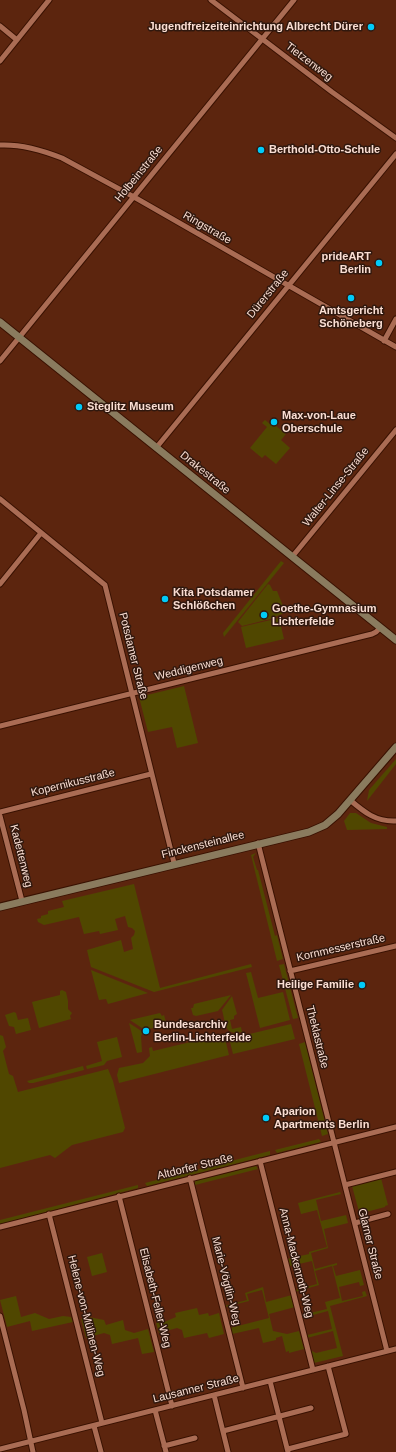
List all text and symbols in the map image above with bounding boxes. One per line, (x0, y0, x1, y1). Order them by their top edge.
place label: Jugendfreizeiteinrichtung Albrecht Dürer (148, 20, 363, 34)
marker: Jugendfreizeiteinrichtung Albrecht Dürer (366, 22, 376, 32)
street label: Tietzenweg (283, 40, 335, 84)
street label: Holbeinstraße (112, 143, 166, 205)
place label: Berthold-Otto-Schule (269, 143, 380, 157)
marker: Berthold-Otto-Schule (256, 145, 266, 155)
street label: Ringstraße (180, 209, 234, 247)
place label: prideART Berlin (322, 250, 371, 276)
marker: prideART Berlin (374, 258, 384, 268)
street label: Dürerstraße (244, 267, 292, 321)
marker: Amtsgericht Schöneberg (346, 293, 356, 303)
place label: Amtsgericht Schöneberg (319, 304, 383, 330)
place label: Steglitz Museum (87, 400, 174, 414)
marker: Steglitz Museum (74, 402, 84, 412)
place label: Max-von-Laue Oberschule (282, 409, 356, 435)
marker: Max-von-Laue Oberschule (269, 417, 279, 427)
street label: Walter-Linse-Straße (300, 445, 372, 529)
street label: Drakestraße (177, 449, 233, 497)
place label: Kita Potsdamer Schlößchen (173, 586, 254, 612)
marker: Kita Potsdamer Schlößchen (160, 594, 170, 604)
place label: Goethe-Gymnasium Lichterfelde (272, 602, 377, 628)
marker: Goethe-Gymnasium Lichterfelde (259, 610, 269, 620)
street label: Potsdamer Straße (116, 611, 150, 701)
street label: Weddigenweg (154, 654, 224, 684)
street label: Kopernikusstraße (30, 766, 116, 800)
street label: Kadettenweg (7, 823, 35, 889)
street label: Finckensteinallee (160, 828, 246, 862)
street label: Kornmesserstraße (295, 931, 387, 965)
place label: Heilige Familie (277, 978, 354, 992)
marker: Heilige Familie (357, 980, 367, 990)
street label: Theklastraße (303, 1004, 331, 1070)
place label: Bundesarchiv Berlin-Lichterfelde (154, 1018, 251, 1044)
marker: Bundesarchiv Berlin-Lichterfelde (141, 1026, 151, 1036)
place label: Aparion Apartments Berlin (274, 1105, 369, 1131)
marker: Aparion Apartments Berlin (261, 1113, 271, 1123)
street label: Altdorfer Straße (156, 1151, 234, 1183)
street label: Anna-Mackenroth-Weg (276, 1207, 316, 1319)
street label: Glarner Straße (355, 1207, 385, 1281)
street label: Marie-Vögtlin-Weg (209, 1235, 243, 1327)
street label: Elisabeth-Feller-Weg (136, 1247, 174, 1349)
street label: Helene-von-Mülinen-Weg (65, 1254, 107, 1378)
street label: Lausanner Straße (152, 1372, 240, 1406)

